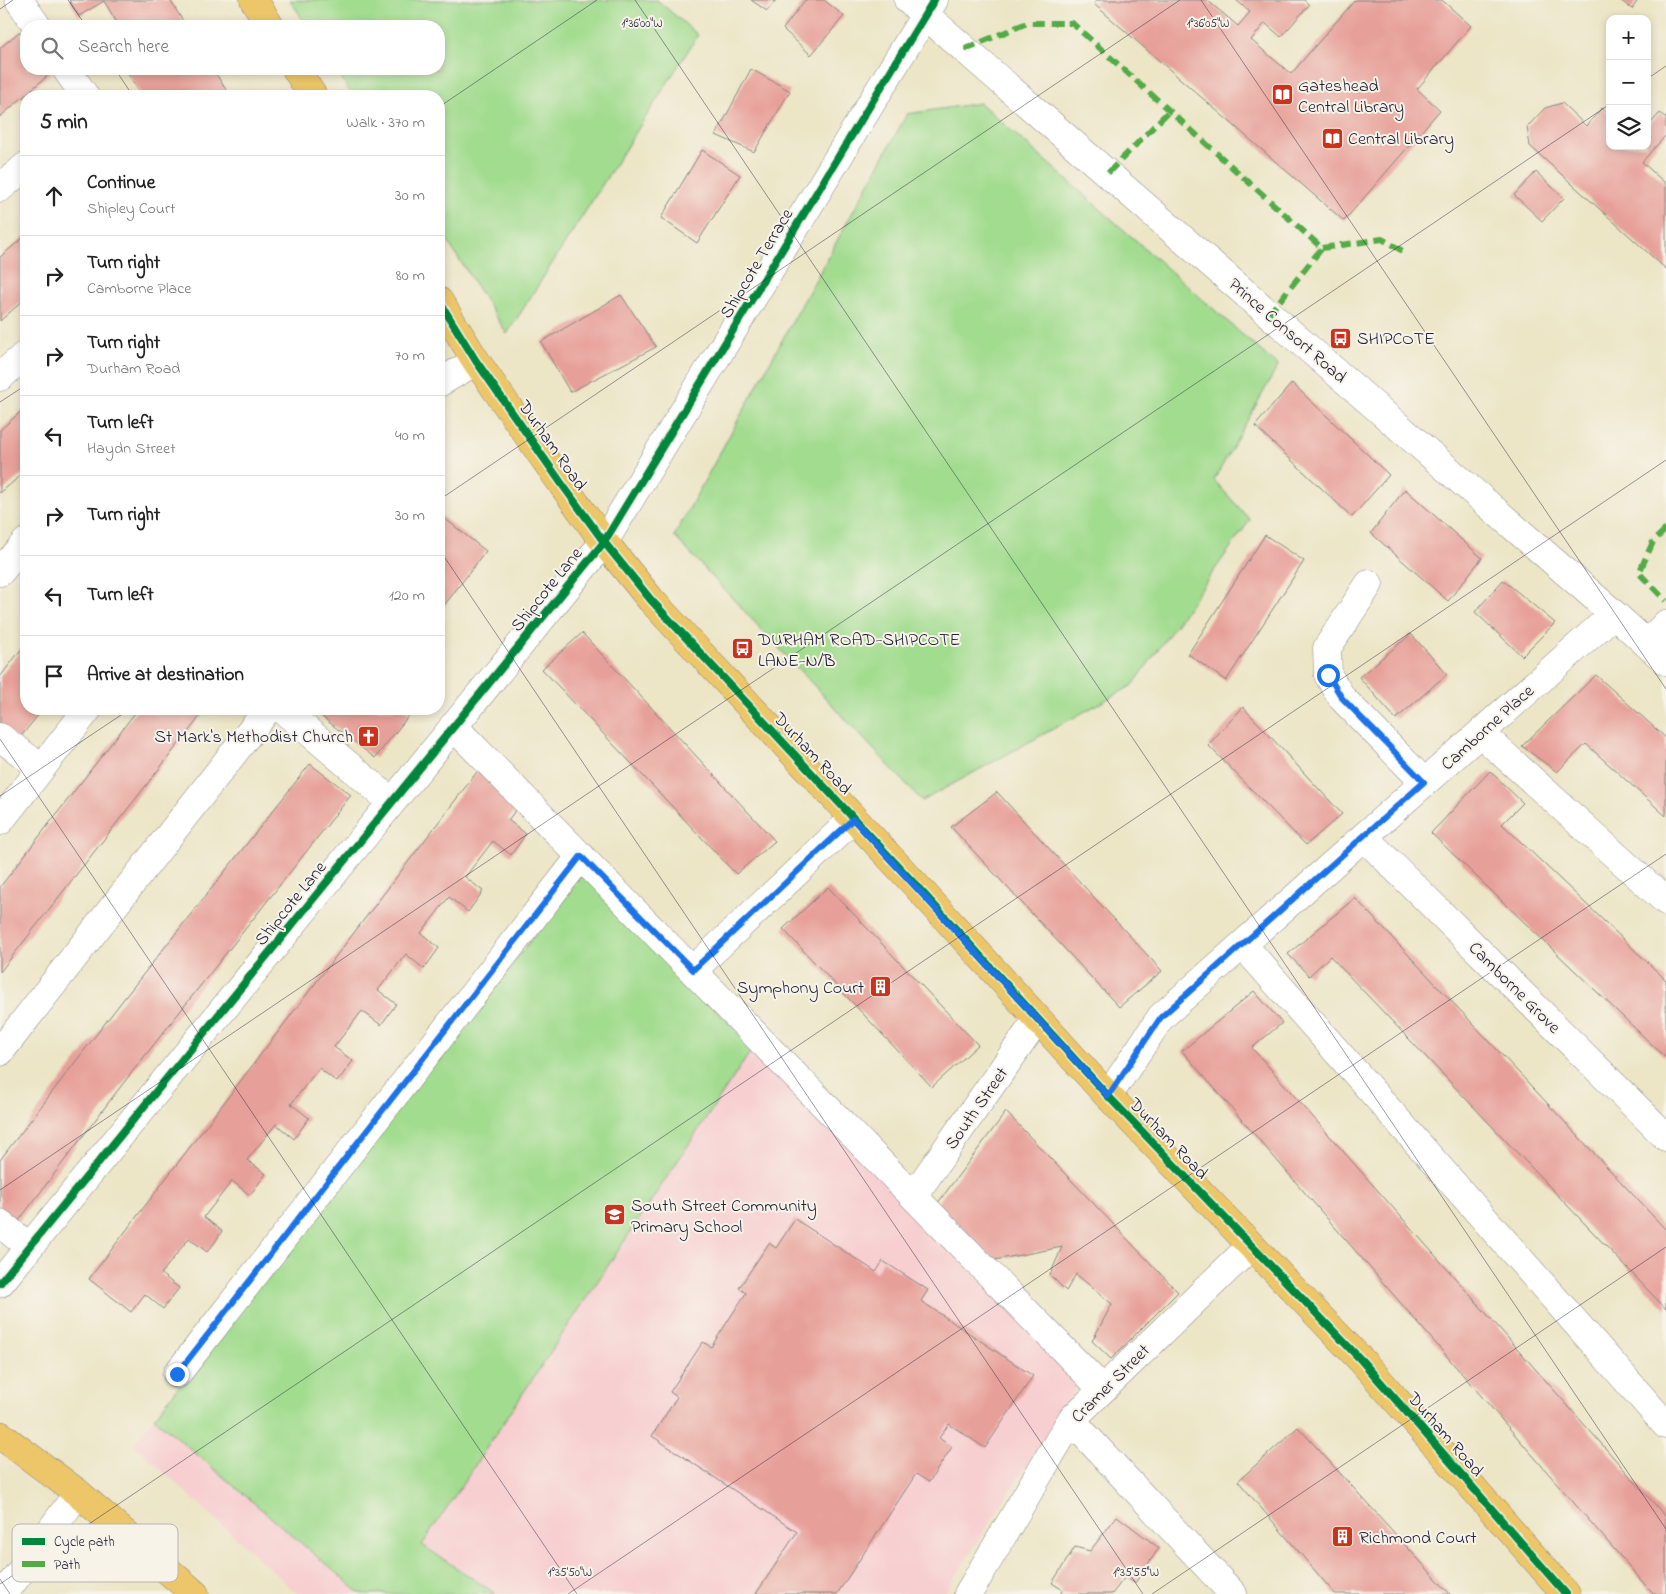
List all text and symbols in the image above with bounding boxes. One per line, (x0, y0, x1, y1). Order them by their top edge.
text: 1°36'00"W (621, 15, 663, 33)
text: 1°36'05"W (1187, 15, 1229, 33)
map controls (1606, 15, 1651, 150)
button: + (1606, 15, 1651, 60)
search box (20, 20, 445, 75)
icon: search (38, 34, 66, 62)
text: Search here (78, 34, 169, 61)
button: − (1606, 60, 1651, 105)
place label: Gateshead Central Library (1298, 74, 1404, 121)
library icon: Gateshead Central Library (1270, 83, 1294, 107)
button: layers (1606, 105, 1651, 150)
text: 5 min (40, 108, 88, 138)
text: Walk · 370 m (346, 111, 425, 135)
library icon: Central Library (1320, 126, 1344, 150)
place label: Central Library (1348, 127, 1454, 153)
text: Continue (87, 170, 155, 197)
icon: ahead (40, 182, 68, 210)
text: 30 m (395, 184, 425, 208)
text: Shipley Court (87, 197, 175, 221)
street label: Shipcote Terrace (715, 203, 801, 324)
text: Turn right (87, 250, 160, 277)
icon: right (40, 262, 68, 290)
text: 80 m (396, 264, 425, 288)
street label: Prince Consort Road (1222, 273, 1352, 390)
text: Camborne Place (87, 277, 192, 301)
bus stop icon: SHIPCOTE (1329, 326, 1353, 350)
place label: SHIPCOTE (1357, 327, 1435, 353)
text: Turn right (87, 330, 160, 357)
icon: right (40, 342, 68, 370)
text: 70 m (395, 344, 425, 368)
text: Durham Road (87, 357, 180, 381)
street label: Durham Road (510, 395, 592, 497)
text: Turn left (87, 410, 154, 437)
icon: left (40, 422, 68, 450)
text: 40 m (395, 424, 425, 448)
text: Haydn Street (87, 437, 176, 461)
icon: right (40, 502, 68, 530)
text: Turn right (87, 502, 160, 529)
text: 30 m (395, 504, 425, 528)
street label: Shipcote Lane (505, 542, 590, 638)
icon: left (40, 582, 68, 610)
text: Turn left (87, 582, 154, 609)
text: 120 m (389, 584, 425, 608)
place label: DURHAM ROAD-SHIPCOTE LANE-N/B (757, 628, 961, 675)
bus stop icon: DURHAM ROAD-SHIPCOTE LANE-N/B (730, 637, 754, 661)
icon: arrive (40, 662, 68, 690)
text: Arrive at destination (87, 662, 244, 689)
route start (1317, 664, 1340, 687)
street label: Camborne Place (1436, 679, 1541, 777)
street label: Durham Road (766, 706, 857, 802)
church icon: St Mark's Methodist Church (357, 724, 381, 748)
place label: St Mark's Methodist Church (154, 725, 353, 751)
street label: Shipcote Lane (249, 856, 334, 952)
street label: Camborne Grove (1462, 936, 1566, 1041)
building icon: Symphony Court (868, 975, 892, 999)
place label: Symphony Court (737, 976, 864, 1002)
street label: South Street (940, 1063, 1016, 1156)
street label: Durham Road (1121, 1092, 1213, 1186)
place label: South Street Community Primary School (631, 1194, 817, 1241)
school or university icon: South Street Community Primary School (603, 1203, 627, 1227)
street label: Cramer Street (1066, 1339, 1157, 1430)
route end (166, 1363, 189, 1386)
street label: Durham Road (1400, 1386, 1489, 1483)
legend (12, 1524, 178, 1582)
building icon: Richmond Court (1331, 1525, 1355, 1549)
place label: Richmond Court (1359, 1526, 1477, 1552)
text: Cycle path (54, 1532, 115, 1554)
text: Path (54, 1555, 80, 1576)
text: 1°35'50"W (548, 1564, 592, 1582)
text: 1°35'55"W (1113, 1564, 1159, 1582)

